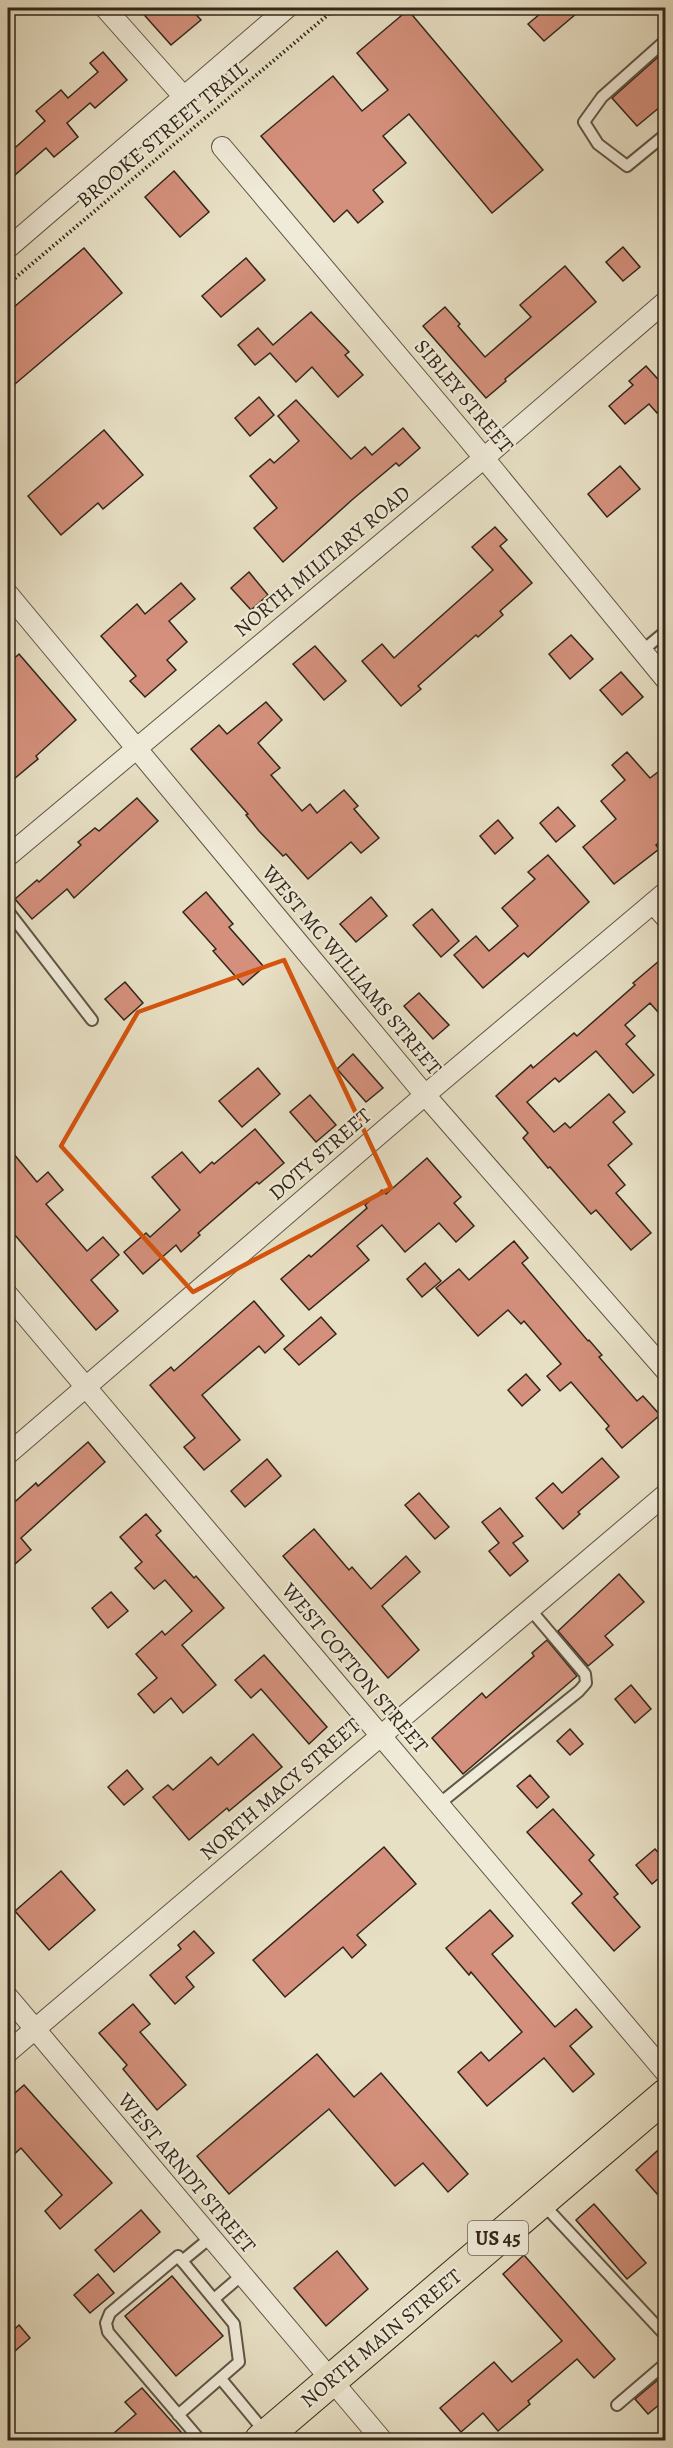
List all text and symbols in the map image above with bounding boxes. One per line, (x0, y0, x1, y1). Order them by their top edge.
street label: BROOKE STREET TRAIL (71, 54, 253, 214)
street label: SIBLEY STREET (408, 333, 520, 459)
street label: NORTH MILITARY ROAD (228, 479, 416, 643)
street label: WEST MC WILLIAMS STREET (255, 858, 448, 1081)
street label: DOTY STREET (263, 1101, 378, 1206)
street label: WEST COTTON STREET (275, 1576, 435, 1759)
street label: NORTH MACY STREET (194, 1711, 367, 1867)
street label: WEST ARNDT STREET (111, 2086, 263, 2259)
road number: US 45 (468, 2221, 528, 2255)
street label: NORTH MAIN STREET (294, 2262, 468, 2414)

